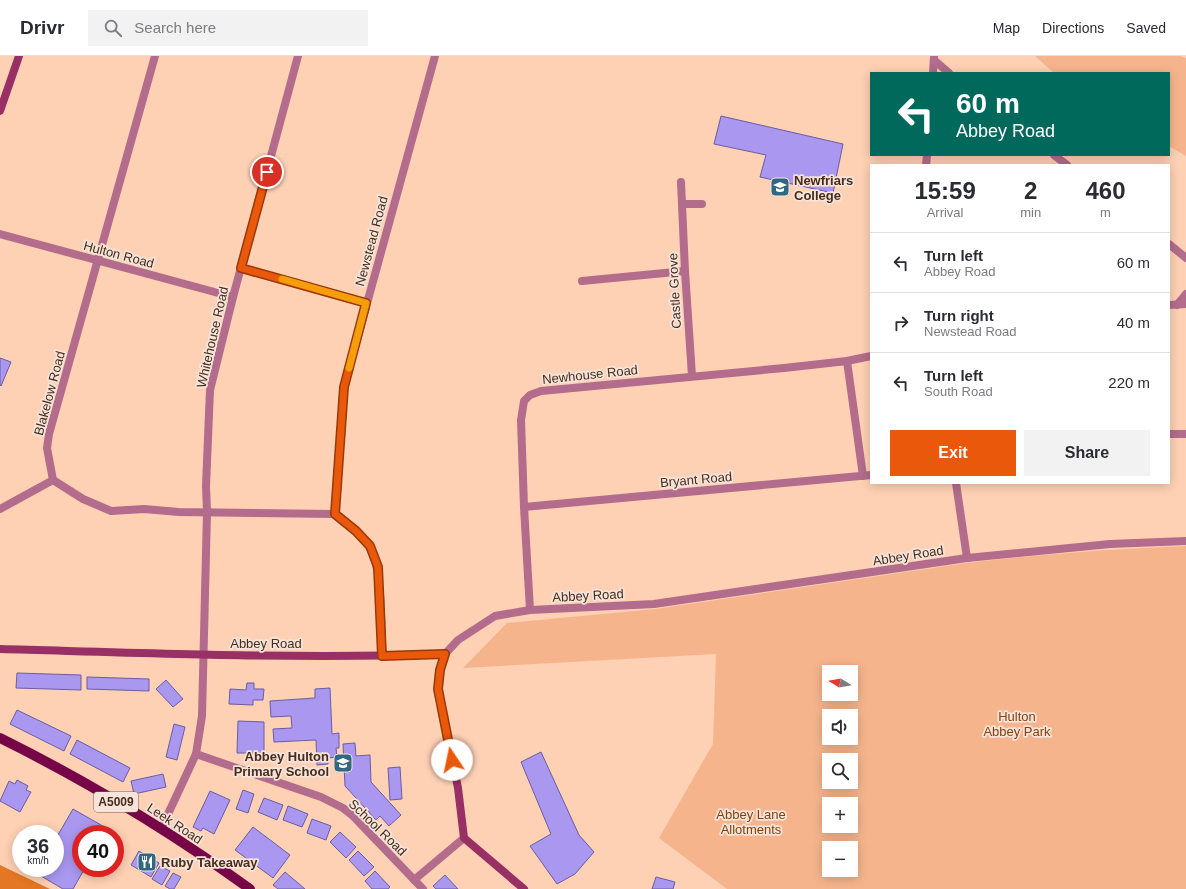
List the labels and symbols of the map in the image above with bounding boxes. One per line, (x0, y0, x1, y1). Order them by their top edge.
pin (250, 155, 284, 189)
place label: Newfriars College (794, 173, 853, 203)
school or university icon: Newfriars College (769, 176, 791, 198)
street label: Newstead Road (352, 195, 391, 288)
street label: Hulton Road (82, 238, 156, 271)
street label: Castle Grove (665, 253, 684, 329)
street label: Whitehouse Road (194, 285, 231, 389)
street label: Blakelow Road (31, 349, 68, 437)
street label: Newhouse Road (541, 362, 639, 387)
street label: Bryant Road (659, 469, 733, 490)
street label: Abbey Road (872, 542, 945, 568)
street label: Abbey Road (552, 586, 624, 605)
street label: Abbey Road (230, 636, 302, 651)
north arrow (822, 665, 858, 701)
park label: Hulton Abbey Park (983, 709, 1051, 739)
position arrow (431, 739, 473, 781)
place label: Abbey Hulton Primary School (234, 749, 329, 779)
school or university icon: Abbey Hulton Primary School (332, 752, 354, 774)
road number: A5009 (94, 792, 138, 812)
street label: School Road (346, 796, 410, 859)
street label: Leek Road (144, 800, 205, 847)
park label: Abbey Lane Allotments (716, 807, 786, 837)
speed limit sign: 40 (72, 825, 124, 877)
restaurant icon: Ruby Takeaway (136, 851, 158, 873)
place label: Ruby Takeaway (161, 855, 258, 870)

